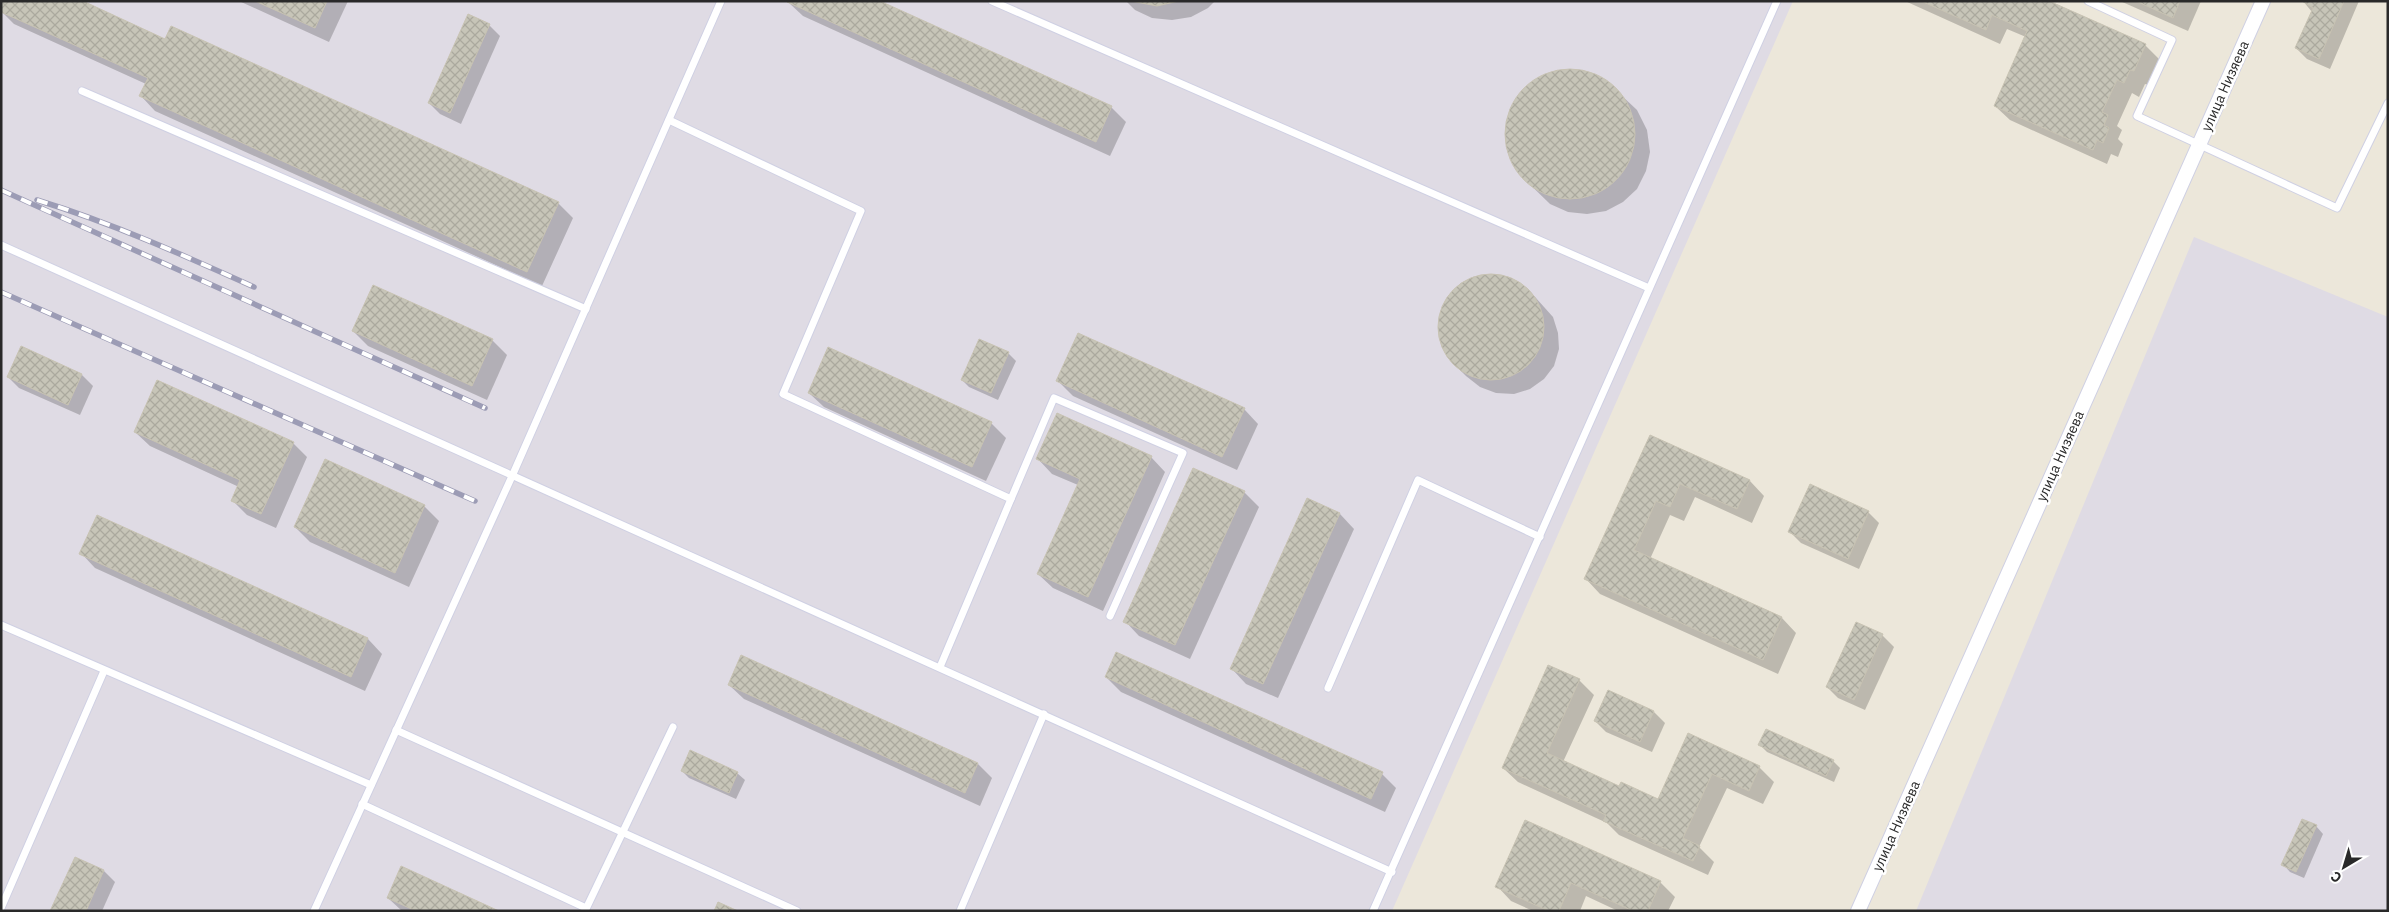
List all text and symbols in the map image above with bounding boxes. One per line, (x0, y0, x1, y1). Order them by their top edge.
street label: улица Низяева (2197, 37, 2253, 134)
street label: улица Низяева (2032, 407, 2088, 504)
street label: улица Низяева (1868, 777, 1924, 874)
north arrow (2319, 842, 2369, 892)
text: С (2327, 867, 2345, 887)

